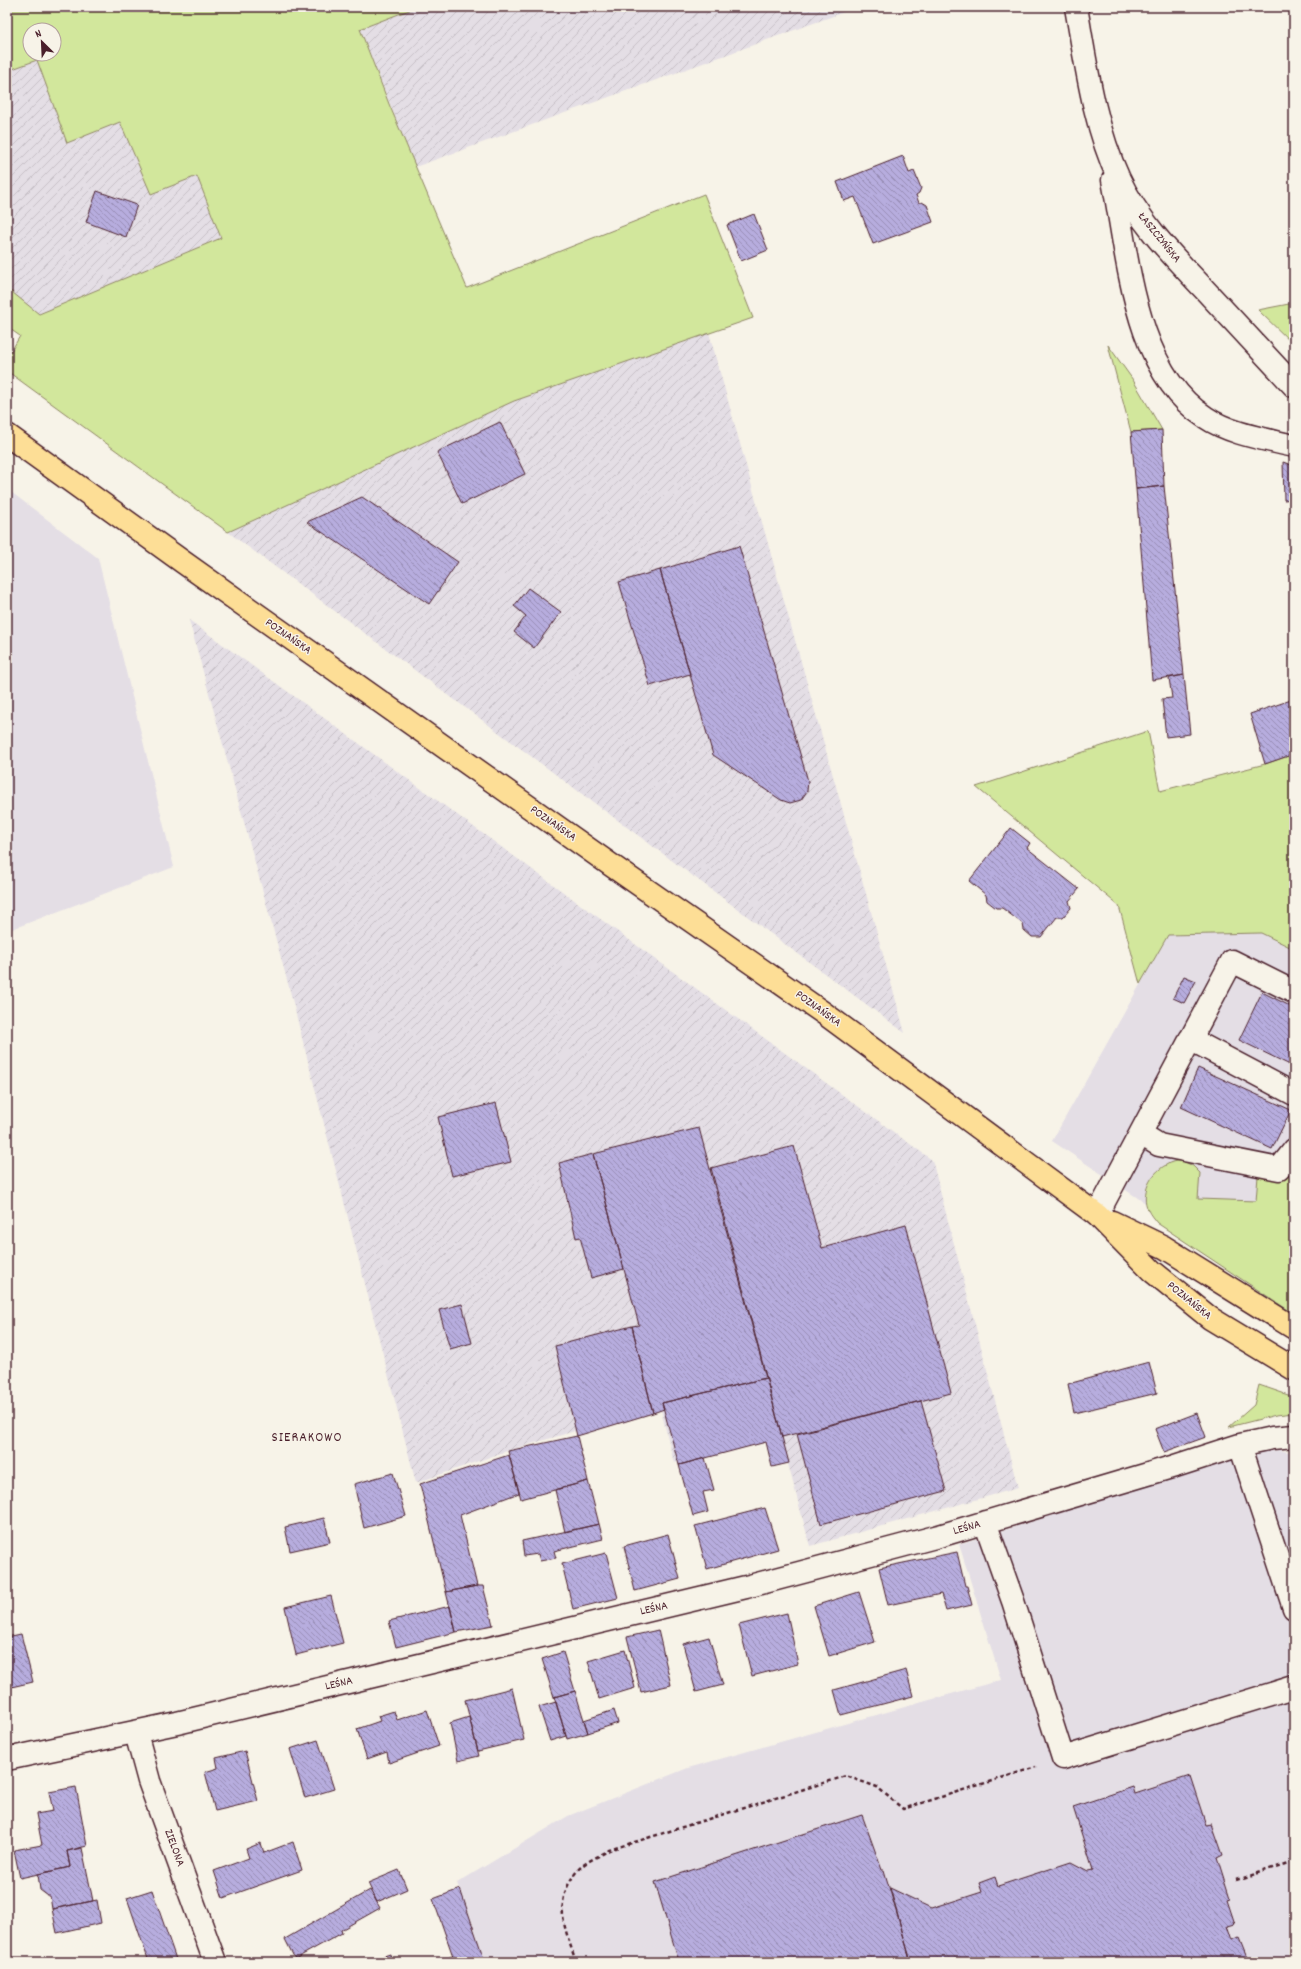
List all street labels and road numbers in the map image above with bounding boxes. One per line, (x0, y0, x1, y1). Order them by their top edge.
street label: ŁASZCZYŃSKA (1133, 208, 1185, 267)
street label: POZNAŃSKA (261, 615, 315, 659)
street label: POZNAŃSKA (526, 802, 580, 846)
street label: POZNAŃSKA (792, 987, 845, 1032)
street label: POZNAŃSKA (1163, 1278, 1215, 1325)
street label: LEŚNA (951, 1516, 983, 1540)
street label: LEŚNA (639, 1597, 670, 1620)
street label: LEŚNA (324, 1672, 355, 1695)
street label: ZIELONA (159, 1827, 189, 1870)

